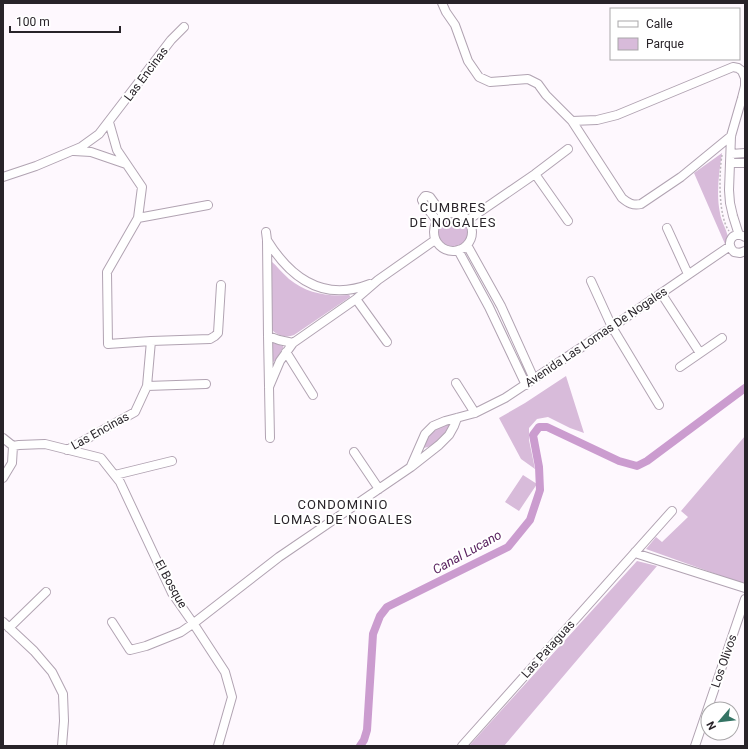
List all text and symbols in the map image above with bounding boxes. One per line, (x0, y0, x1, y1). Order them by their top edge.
scale bar (10, 8, 120, 34)
legend (610, 8, 740, 60)
text: 100 m (16, 15, 50, 29)
text: Calle (646, 17, 673, 31)
text: Parque (646, 37, 684, 51)
street label: Las Encinas (121, 44, 171, 104)
district label: CUMBRES DE NOGALES (410, 200, 496, 230)
street label: Avenida Las Lomas De Nogales (522, 284, 670, 390)
street label: Las Encinas (69, 409, 131, 453)
district label: CONDOMINIO LOMAS DE NOGALES (273, 497, 413, 527)
water label: Canal Lucano (430, 527, 504, 577)
street label: El Bosque (152, 557, 190, 611)
street label: Las Pataguas (518, 617, 578, 681)
street label: Los Olivos (708, 633, 740, 689)
north arrow (700, 701, 740, 741)
text: N (704, 719, 719, 732)

